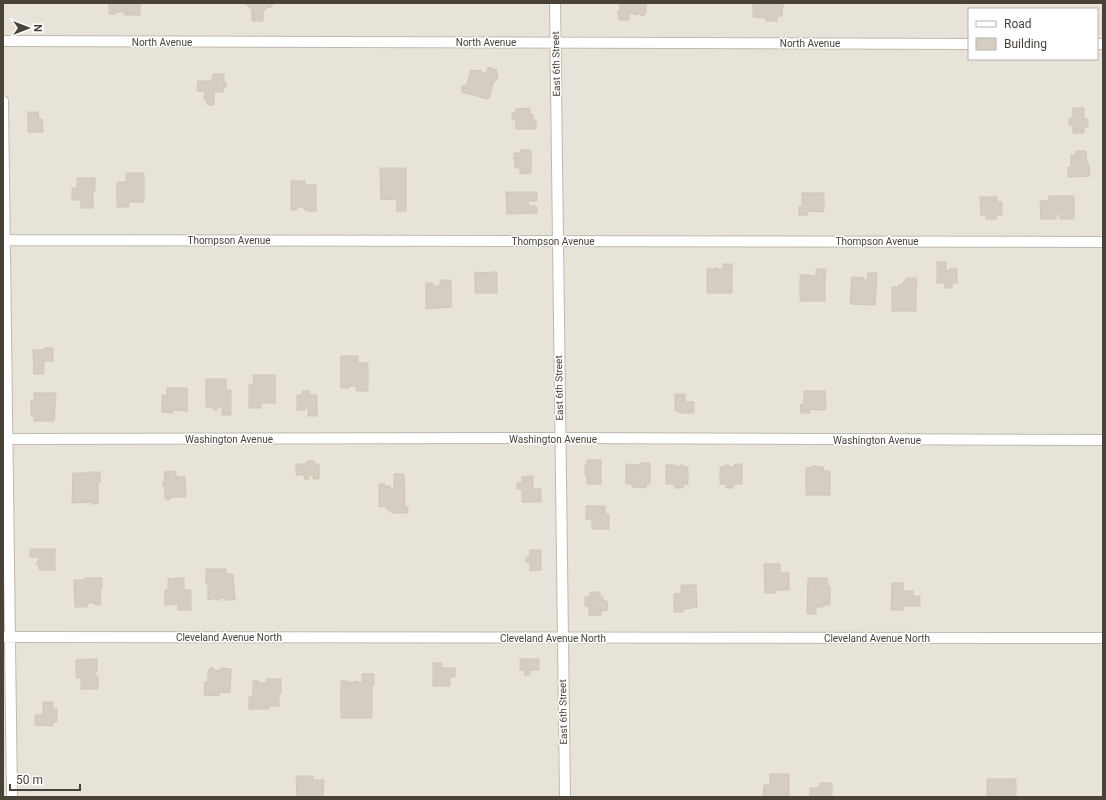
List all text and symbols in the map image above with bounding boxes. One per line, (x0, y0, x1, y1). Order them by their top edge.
north arrow (8, 8, 48, 48)
legend (968, 8, 1098, 60)
text: Road (1004, 17, 1032, 31)
text: N (31, 24, 44, 32)
street label: East 6th Street (550, 31, 562, 97)
street label: North Avenue (132, 37, 192, 48)
street label: North Avenue (456, 37, 516, 48)
text: Building (1004, 37, 1047, 51)
street label: North Avenue (780, 38, 840, 49)
street label: Thompson Avenue (187, 235, 271, 246)
street label: Thompson Avenue (511, 236, 595, 247)
street label: Thompson Avenue (835, 236, 919, 247)
street label: East 6th Street (553, 355, 565, 421)
street label: Washington Avenue (185, 434, 273, 445)
street label: Washington Avenue (509, 434, 597, 445)
street label: Washington Avenue (833, 435, 921, 446)
street label: Cleveland Avenue North (176, 632, 282, 643)
street label: Cleveland Avenue North (500, 633, 606, 644)
street label: Cleveland Avenue North (824, 633, 930, 644)
street label: East 6th Street (557, 679, 569, 745)
scale bar (10, 766, 80, 792)
text: 50 m (16, 773, 43, 787)

